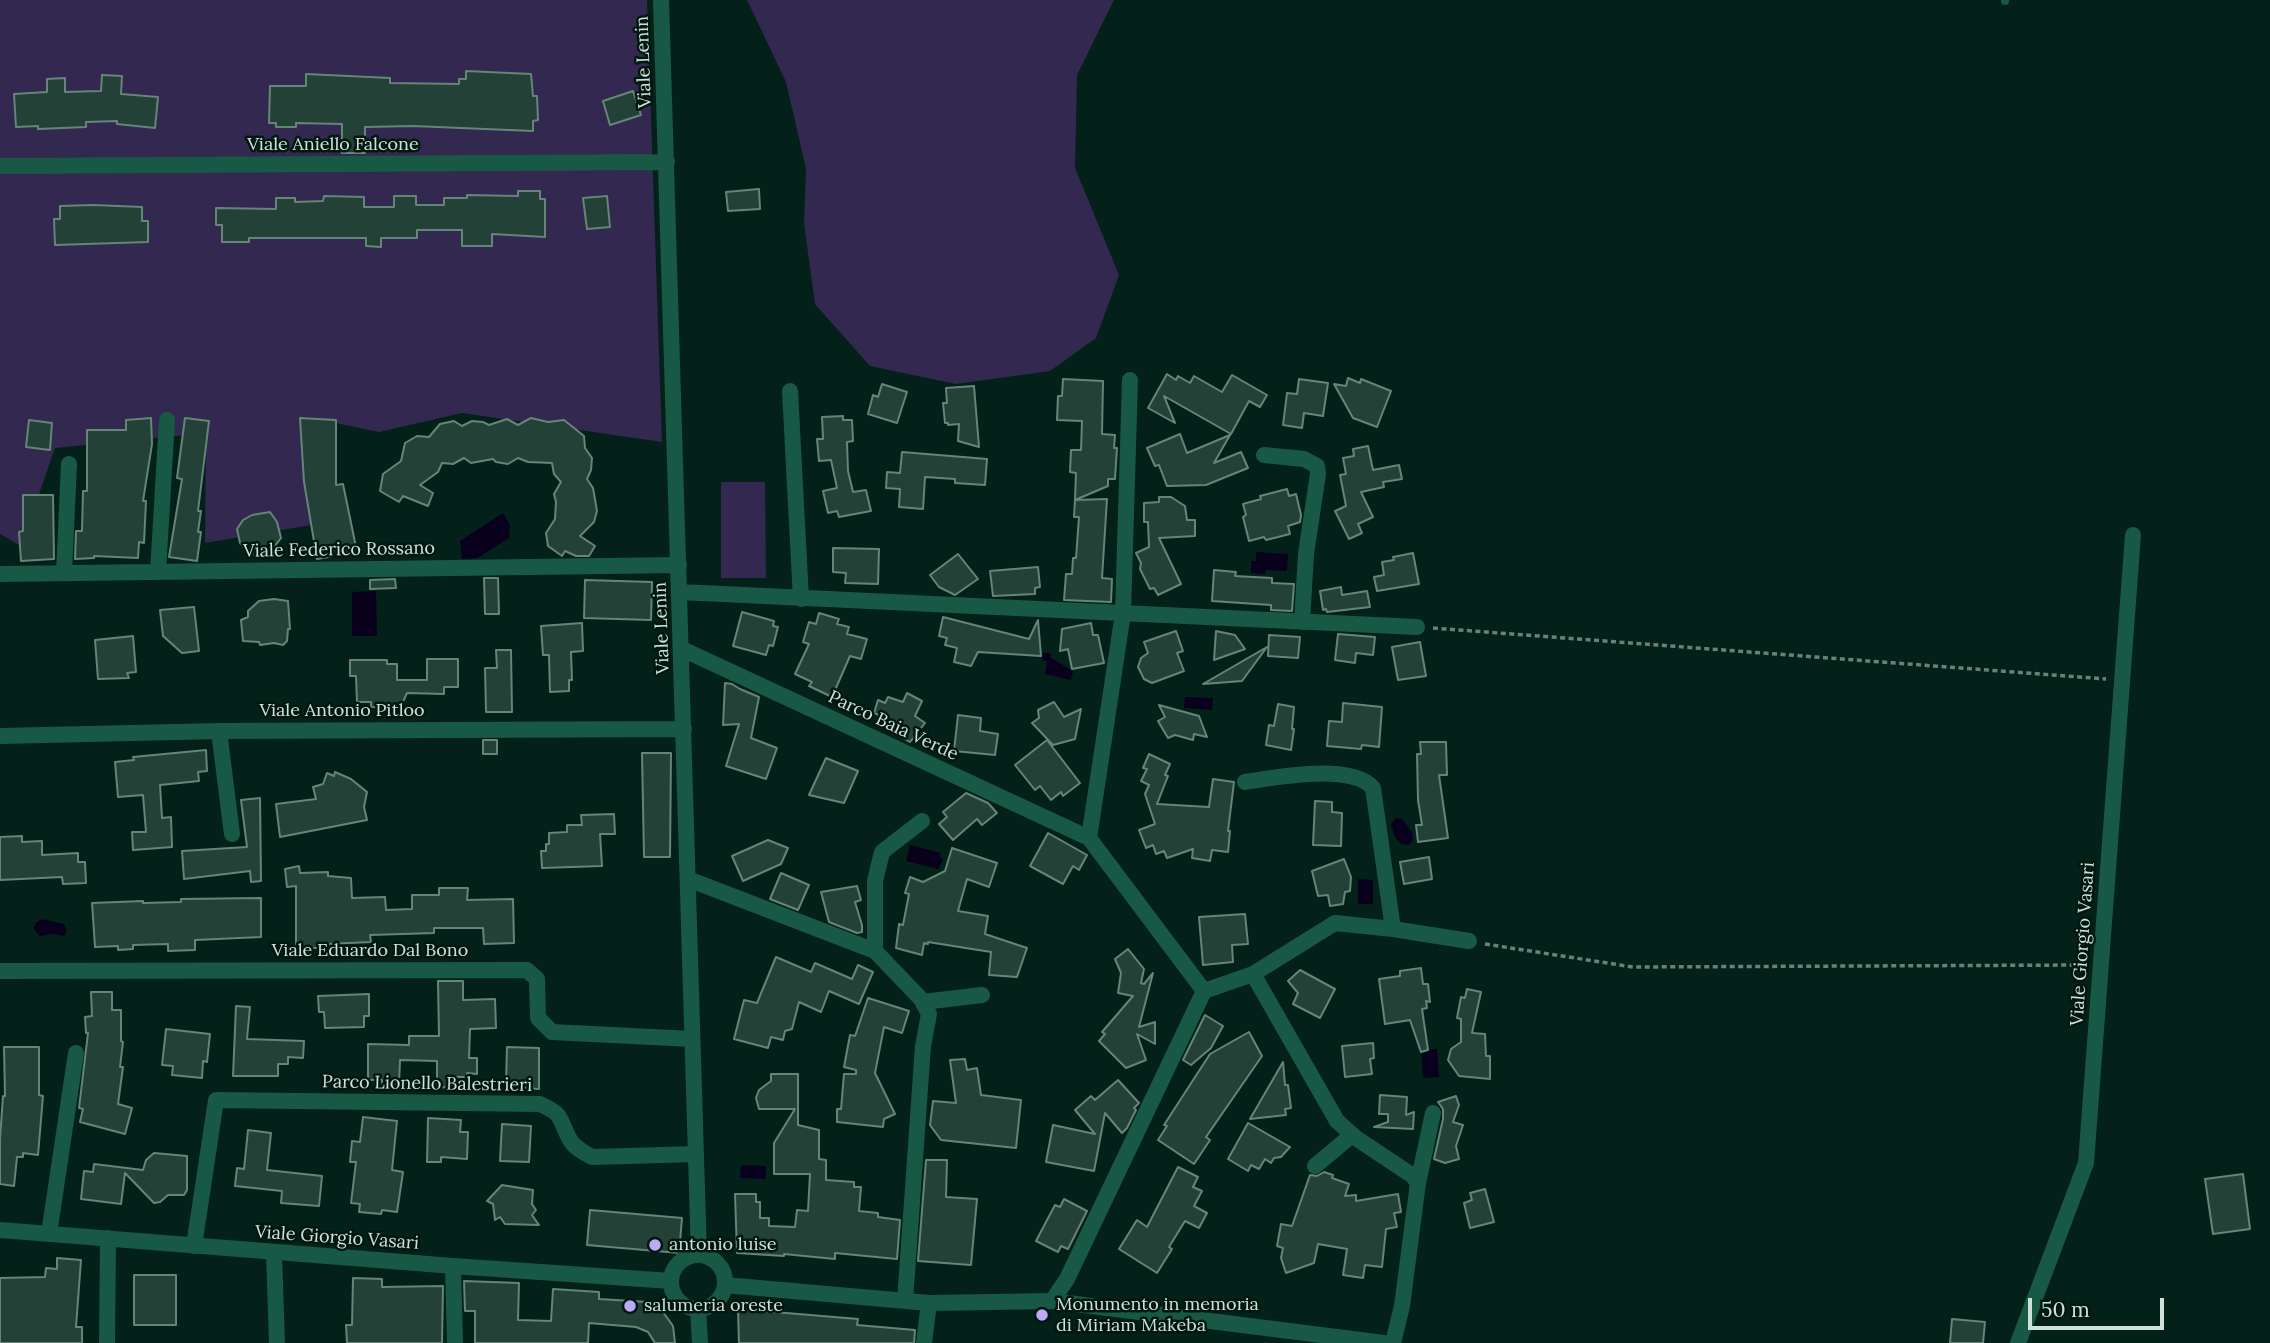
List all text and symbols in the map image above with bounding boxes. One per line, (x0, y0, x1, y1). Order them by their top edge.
street label: Viale Lenin (632, 16, 656, 108)
street label: Viale Aniello Falcone (247, 134, 419, 156)
street label: Viale Federico Rossano (243, 538, 435, 562)
street label: Viale Lenin (650, 582, 674, 674)
street label: Parco Baia Verde (825, 686, 961, 766)
street label: Viale Antonio Pitloo (259, 700, 425, 722)
street label: Viale Giorgio Vasari (2067, 861, 2099, 1027)
street label: Viale Eduardo Dal Bono (272, 940, 468, 962)
street label: Parco Lionello Balestrieri (322, 1071, 532, 1097)
street label: Viale Giorgio Vasari (254, 1222, 420, 1254)
place label: antonio luise (669, 1234, 777, 1256)
marker: antonio luise (647, 1237, 663, 1253)
scale bar (2032, 1284, 2168, 1328)
place label: Monumento in memoria di Miriam Makeba (1056, 1294, 1259, 1336)
place label: salumeria oreste (644, 1295, 783, 1317)
text: 50 m (2041, 1296, 2090, 1323)
marker: salumeria oreste (622, 1298, 638, 1314)
marker: Monumento in memoria di Miriam Makeba (1034, 1307, 1050, 1323)

